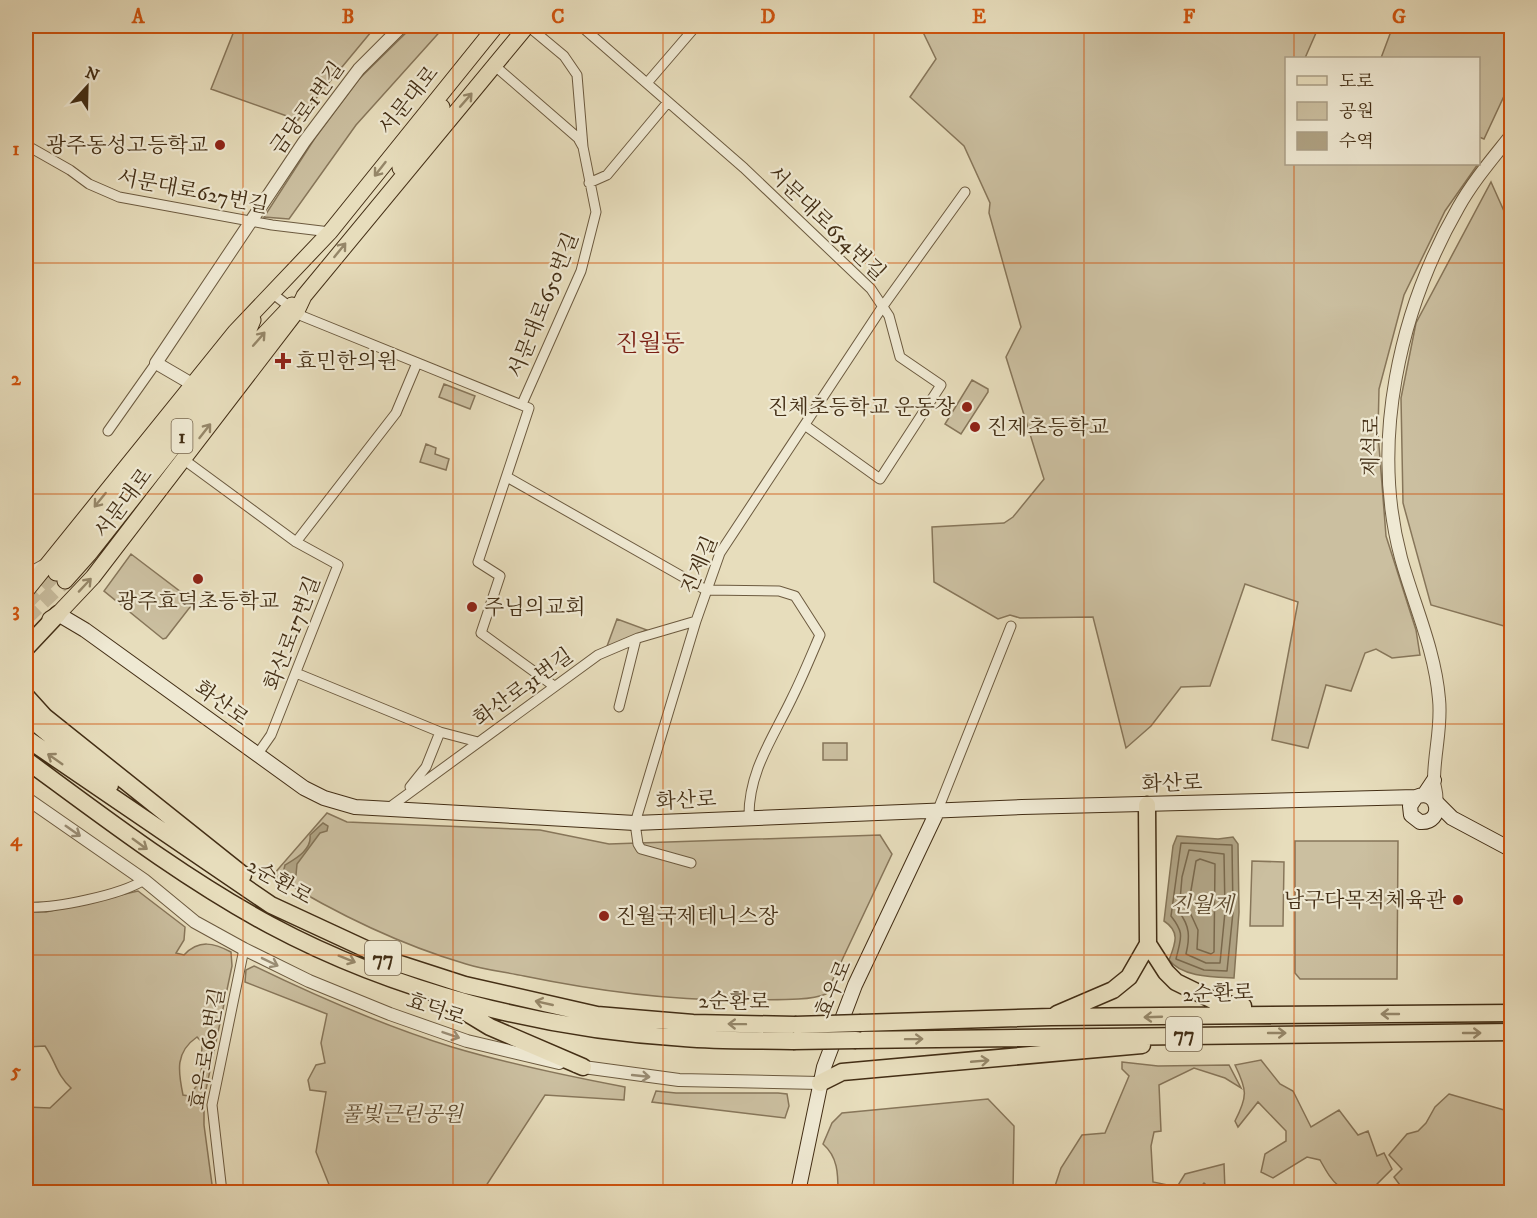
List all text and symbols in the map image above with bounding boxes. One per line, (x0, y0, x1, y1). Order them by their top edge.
text: A (131, 5, 146, 30)
text: B (342, 5, 354, 30)
text: C (551, 5, 565, 30)
text: D (761, 5, 776, 30)
text: E (972, 5, 986, 30)
text: F (1183, 5, 1196, 30)
text: G (1392, 5, 1406, 30)
north arrow (57, 57, 117, 117)
street label: 금당로1번길 (265, 57, 350, 160)
legend (1285, 57, 1480, 165)
street label: 서문대로 (373, 61, 444, 140)
text: N (82, 62, 102, 86)
text: 도로 (1339, 71, 1374, 93)
one-way arrow (459, 92, 472, 108)
text: 공원 (1339, 101, 1374, 123)
text: 수역 (1339, 131, 1374, 153)
place label: 광주동성고등학교 (46, 133, 208, 159)
text: 1 (12, 137, 20, 162)
marker: 광주동성고등학교 (213, 138, 227, 152)
one-way arrow (373, 160, 386, 176)
street label: 서문대로654번길 (762, 161, 891, 287)
street label: 서문대로627번길 (115, 165, 271, 219)
street label: 서문대로650번길 (503, 229, 585, 382)
one-way arrow (334, 242, 347, 258)
district label: 진월동 (615, 329, 685, 359)
one-way arrow (252, 332, 266, 347)
place label: 효민한의원 (296, 349, 397, 375)
marker: 효민한의원 (274, 352, 292, 370)
text: 2 (11, 367, 22, 392)
place label: 진체초등학교 운동장 (768, 395, 956, 421)
marker: 진체초등학교 운동장 (960, 400, 974, 414)
place label: 진제초등학교 (987, 415, 1109, 441)
street label: 제석로 (1358, 415, 1386, 477)
road number: 1 (172, 419, 192, 453)
marker: 진제초등학교 (968, 420, 982, 434)
one-way arrow (198, 424, 211, 440)
street label: 서문대로 (89, 463, 159, 544)
one-way arrow (94, 492, 107, 508)
street label: 진제길 (676, 532, 724, 598)
marker: 광주효덕초등학교 (191, 572, 205, 586)
street label: 화산로17번길 (259, 573, 327, 694)
one-way arrow (78, 578, 92, 593)
place label: 광주효덕초등학교 (117, 589, 279, 615)
place label: 주님의교회 (484, 595, 585, 621)
text: 3 (12, 598, 20, 623)
marker: 주님의교회 (465, 600, 479, 614)
street label: 화산로31번길 (469, 643, 579, 733)
street label: 화산로 (189, 675, 254, 732)
one-way arrow (47, 753, 63, 765)
street label: 화산로 (1141, 770, 1203, 798)
street label: 화산로 (655, 786, 717, 816)
one-way arrow (65, 825, 81, 837)
text: 4 (10, 828, 23, 853)
one-way arrow (132, 838, 148, 851)
street label: 2순환로 (242, 853, 317, 911)
place label: 남구다목적체육관 (1284, 888, 1447, 914)
water label: 진월제 (1170, 892, 1237, 919)
marker: 남구다목적체육관 (1451, 893, 1465, 907)
place label: 진월국제테니스장 (616, 904, 779, 930)
marker: 진월국제테니스장 (597, 909, 611, 923)
road number: 77 (365, 941, 401, 975)
one-way arrow (337, 954, 355, 965)
one-way arrow (261, 956, 279, 968)
street label: 효우로 (810, 956, 858, 1022)
street label: 2순환로 (1182, 980, 1254, 1008)
street label: 효우로60번길 (184, 986, 232, 1112)
street label: 효덕로 (403, 988, 469, 1032)
street label: 2순환로 (698, 988, 770, 1016)
one-way arrow (534, 996, 553, 1008)
one-way arrow (1381, 1008, 1401, 1019)
one-way arrow (1144, 1011, 1164, 1023)
road number: 77 (1166, 1017, 1202, 1051)
one-way arrow (727, 1018, 747, 1030)
one-way arrow (1266, 1027, 1286, 1039)
one-way arrow (1461, 1027, 1481, 1039)
one-way arrow (441, 1031, 460, 1042)
one-way arrow (904, 1033, 924, 1044)
one-way arrow (970, 1055, 990, 1066)
text: 5 (10, 1059, 21, 1084)
one-way arrow (631, 1071, 650, 1082)
park label: 풀빛근린공원 (341, 1102, 465, 1128)

